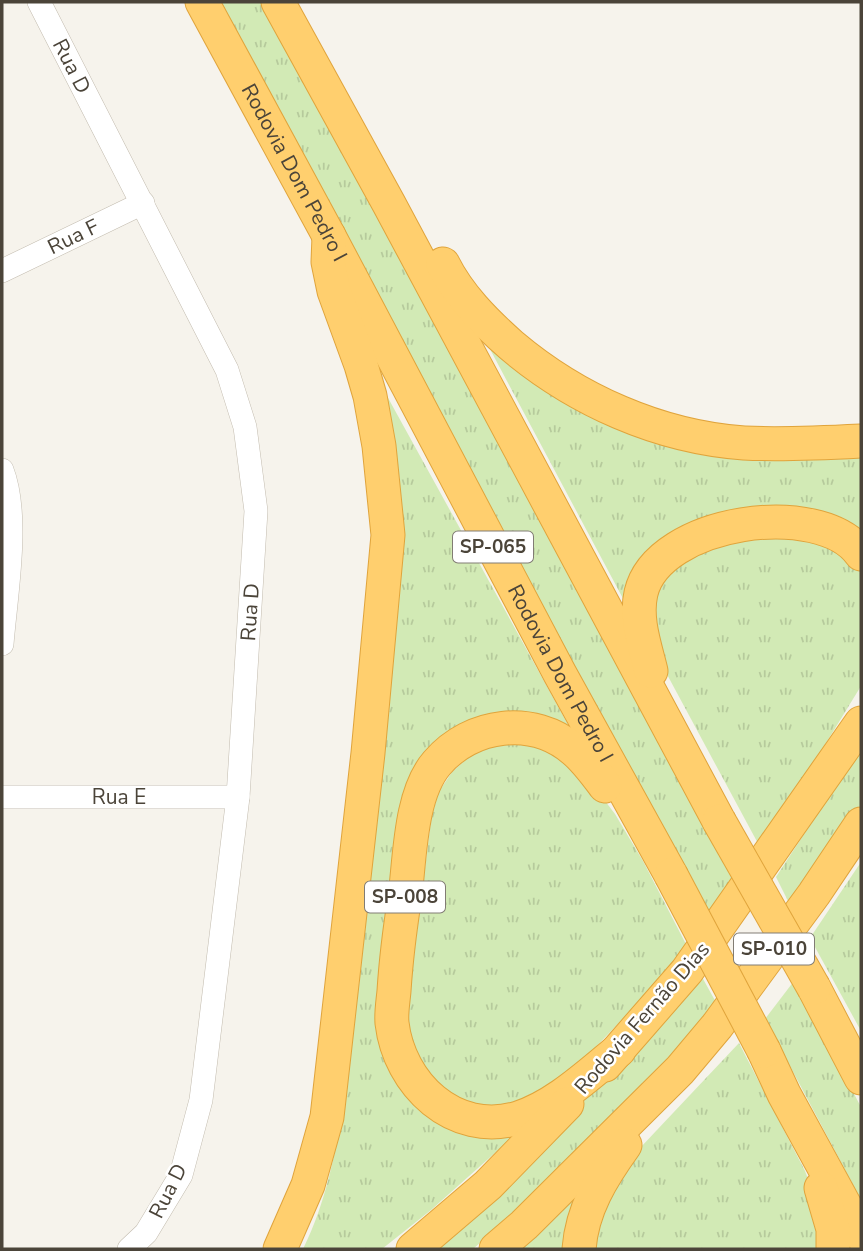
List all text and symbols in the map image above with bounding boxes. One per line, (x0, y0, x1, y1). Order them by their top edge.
street label: Rua D (46, 34, 97, 98)
street label: Rodovia Dom Pedro I (235, 79, 354, 266)
street label: Rua F (43, 212, 104, 261)
road number: SP-065 (453, 532, 533, 562)
street label: Rodovia Dom Pedro I (501, 579, 620, 767)
street label: Rua D (234, 582, 266, 642)
street label: Rua E (92, 783, 146, 811)
road number: SP-008 (365, 882, 445, 912)
road number: SP-010 (734, 934, 814, 965)
street label: Rodovia Fernão Dias (568, 936, 716, 1100)
street label: Rua D (142, 1159, 194, 1223)

